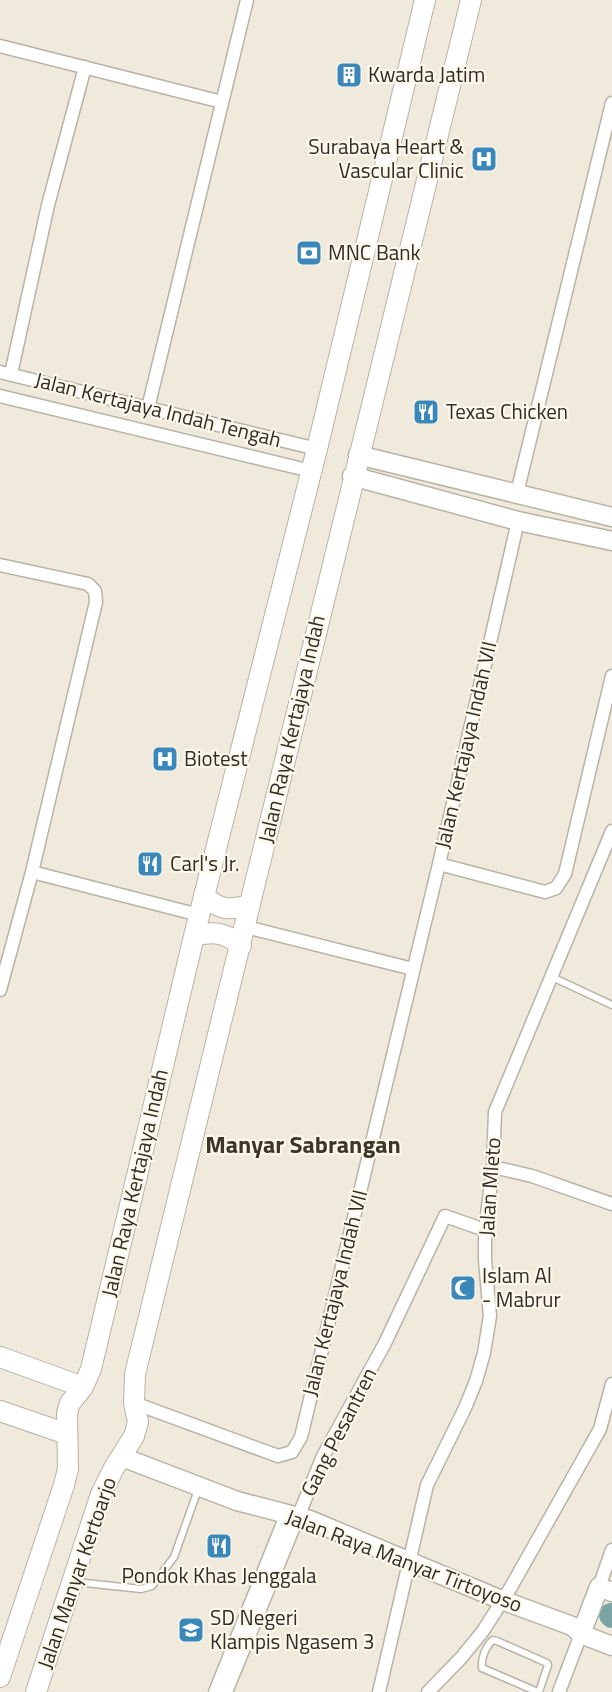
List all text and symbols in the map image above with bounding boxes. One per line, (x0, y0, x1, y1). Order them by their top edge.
place label: Kwarda Jatim (368, 58, 485, 90)
building icon: Kwarda Jatim (334, 60, 364, 90)
place label: Surabaya Heart & Vascular Clinic (308, 130, 465, 186)
hospital icon: Surabaya Heart & Vascular Clinic (469, 144, 499, 174)
place label: MNC Bank (328, 236, 421, 268)
bank icon: MNC Bank (294, 238, 324, 268)
street label: Jalan Kertajaya Indah Tengah (32, 363, 285, 455)
place label: Texas Chicken (446, 395, 568, 427)
restaurant icon: Texas Chicken (411, 397, 441, 427)
street label: Jalan Raya Kertajaya Indah (249, 612, 333, 846)
street label: Jalan Kertajaya Indah VII (426, 638, 504, 852)
place label: Biotest (184, 742, 248, 774)
hospital icon: Biotest (150, 744, 180, 774)
place label: Carl's Jr. (170, 847, 239, 879)
restaurant icon: Carl's Jr. (135, 849, 165, 879)
street label: Jalan Raya Kertajaya Indah (92, 1066, 176, 1300)
district label: Manyar Sabrangan (205, 1126, 401, 1162)
street label: Jalan Mleto (470, 1136, 508, 1238)
street label: Jalan Kertajaya Indah VII (293, 1186, 375, 1399)
place label: Islam Al - Mabrur (482, 1259, 561, 1315)
mosque icon: Islam Al - Mabrur (448, 1273, 478, 1303)
street label: Gang Pesantren (292, 1361, 384, 1502)
street label: Jalan Manyar Kertoarjo (28, 1472, 124, 1673)
street label: Jalan Raya Manyar Tirtoyoso (281, 1500, 527, 1620)
restaurant icon: Pondok Khas Jenggala (204, 1531, 234, 1561)
place label: Pondok Khas Jenggala (121, 1559, 317, 1591)
place label: SD Negeri Klampis Ngasem 3 (210, 1601, 375, 1657)
school or university icon: SD Negeri Klampis Ngasem 3 (176, 1615, 206, 1645)

